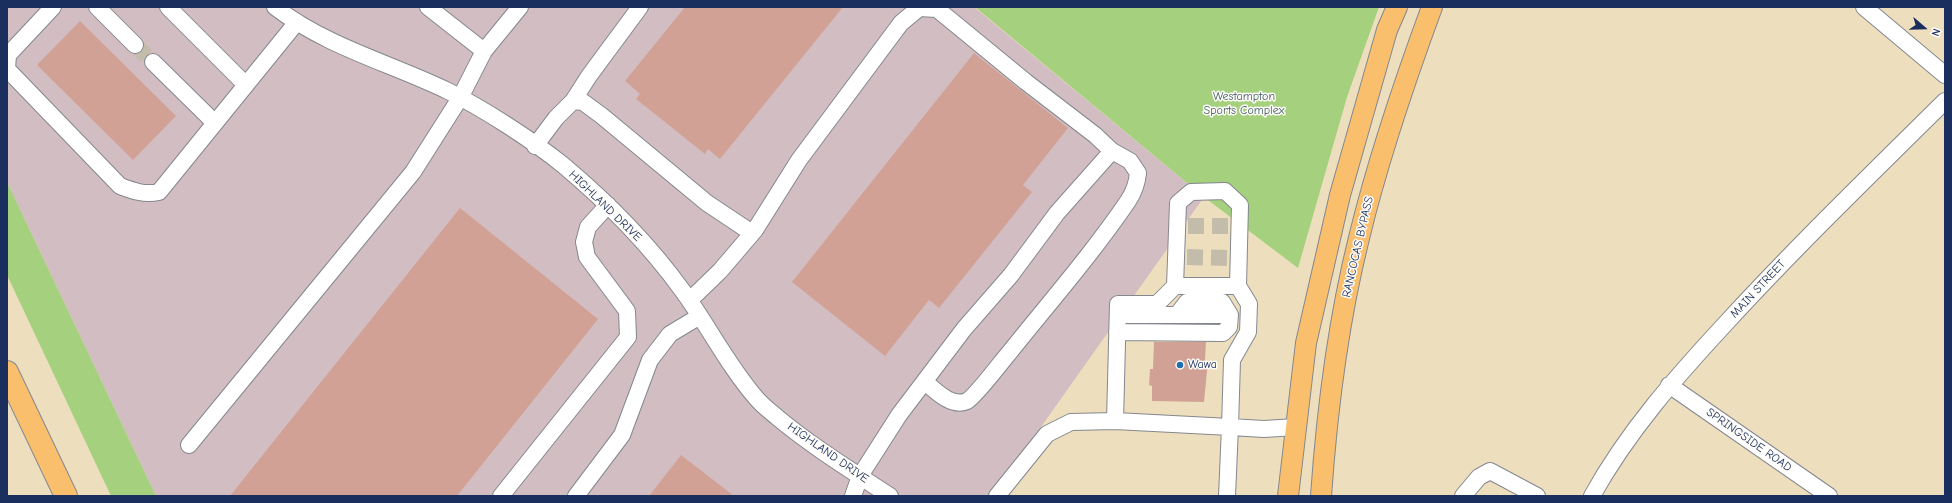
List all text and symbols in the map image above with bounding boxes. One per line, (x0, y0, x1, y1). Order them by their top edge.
north arrow (1904, 8, 1944, 48)
text: N (1928, 27, 1943, 38)
park label: Westampton Sports Complex (1204, 90, 1284, 118)
street label: HIGHLAND DRIVE (566, 168, 644, 244)
street label: RANCOCAS BYPASS (1339, 195, 1377, 299)
street label: MAIN STREET (1727, 257, 1789, 321)
place label: Wawa (1188, 358, 1217, 372)
marker: Wawa (1175, 360, 1185, 370)
street label: SPRINGSIDE ROAD (1703, 405, 1795, 475)
street label: HIGHLAND DRIVE (785, 420, 871, 486)

